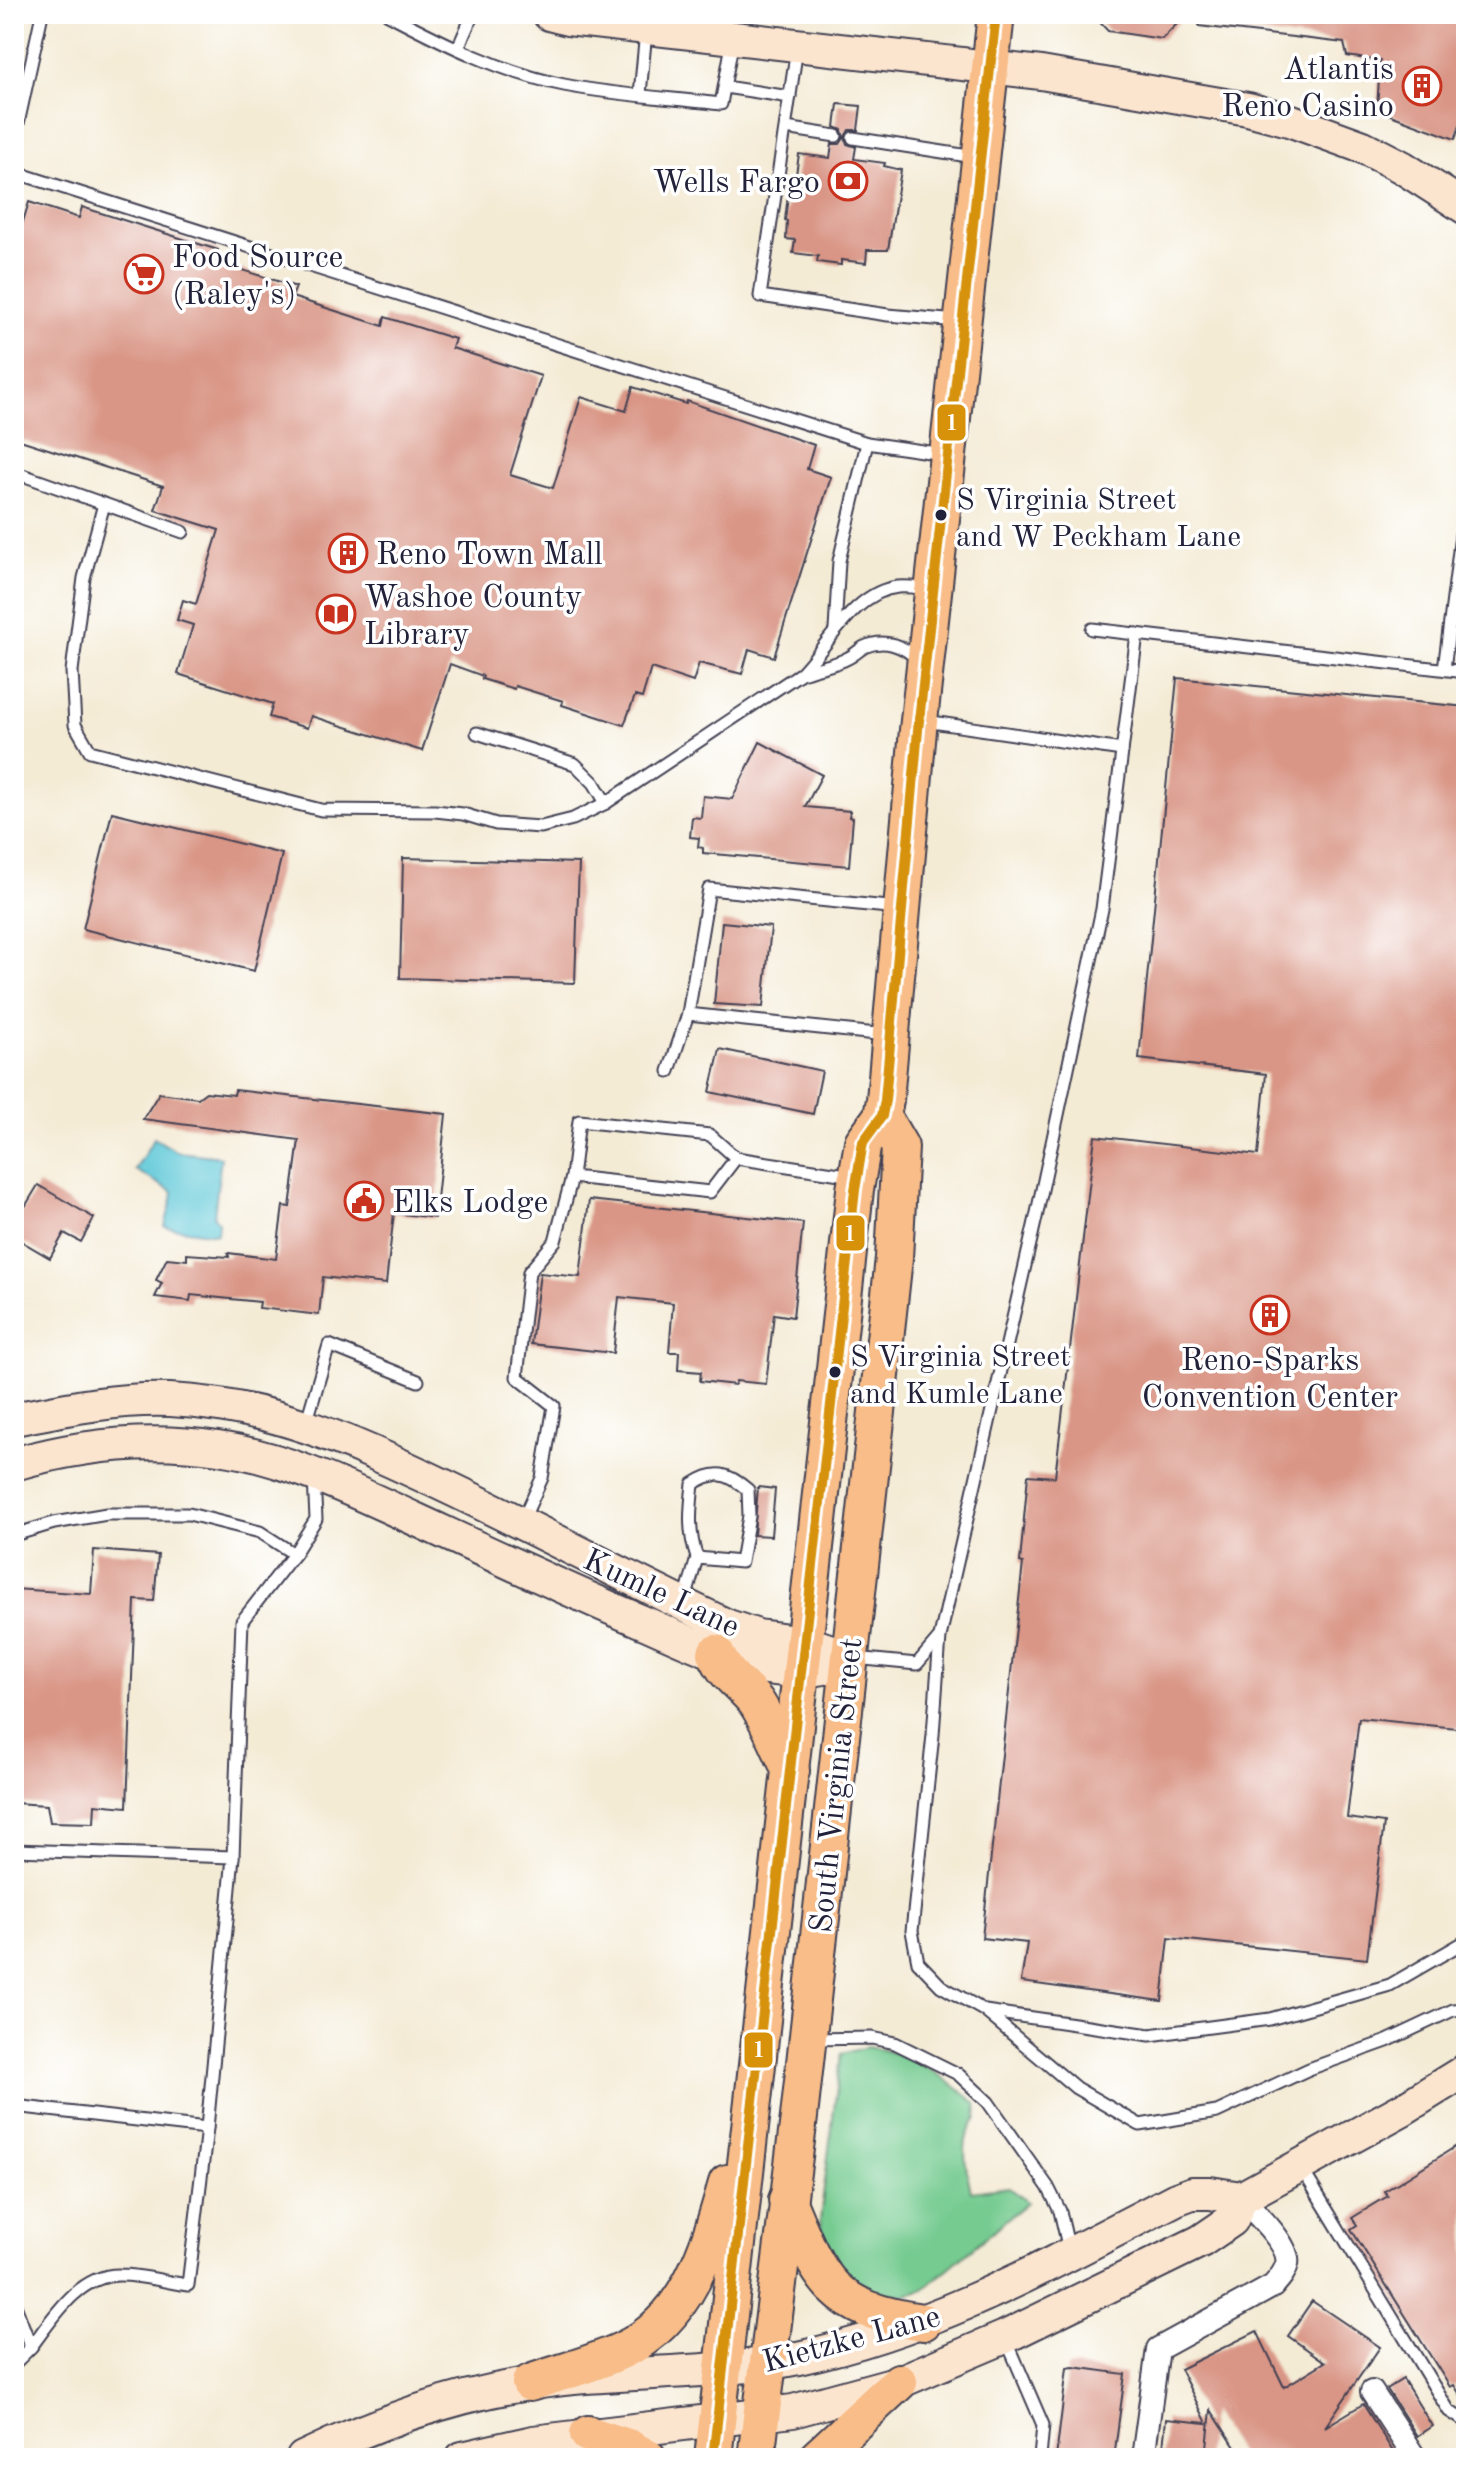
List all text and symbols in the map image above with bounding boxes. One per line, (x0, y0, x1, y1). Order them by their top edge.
place label: Atlantis Reno Casino (1221, 55, 1394, 124)
building icon: Atlantis Reno Casino (1401, 65, 1443, 107)
bank icon: Wells Fargo (827, 160, 869, 202)
place label: Wells Fargo (652, 168, 820, 200)
place label: Food Source (Raley's) (172, 243, 343, 312)
supermarket icon: Food Source (Raley's) (123, 253, 165, 295)
line badge: 1 (936, 403, 967, 442)
text: 1 (946, 413, 958, 435)
place label: S Virginia Street and W Peckham Lane (956, 486, 1241, 553)
marker: S Virginia Street and W Peckham Lane (933, 507, 949, 523)
building icon: Reno Town Mall (327, 532, 369, 574)
place label: Reno Town Mall (376, 540, 603, 572)
place label: Washoe County Library (364, 583, 582, 652)
library icon: Washoe County Library (315, 593, 357, 635)
public building icon: Elks Lodge (343, 1180, 385, 1222)
place label: Elks Lodge (392, 1188, 548, 1220)
line badge: 1 (835, 1214, 866, 1252)
text: 1 (844, 1224, 856, 1246)
building icon: Reno-Sparks Convention Center (1249, 1294, 1291, 1336)
place label: S Virginia Street and Kumle Lane (850, 1343, 1071, 1410)
place label: Reno-Sparks Convention Center (1142, 1346, 1398, 1415)
marker: S Virginia Street and Kumle Lane (827, 1364, 843, 1380)
street label: Kumle Lane (578, 1545, 744, 1645)
street label: South Virginia Street (807, 1636, 869, 1935)
line badge: 1 (743, 2031, 774, 2069)
text: 1 (753, 2040, 765, 2062)
street label: Kietzke Lane (760, 2302, 944, 2380)

